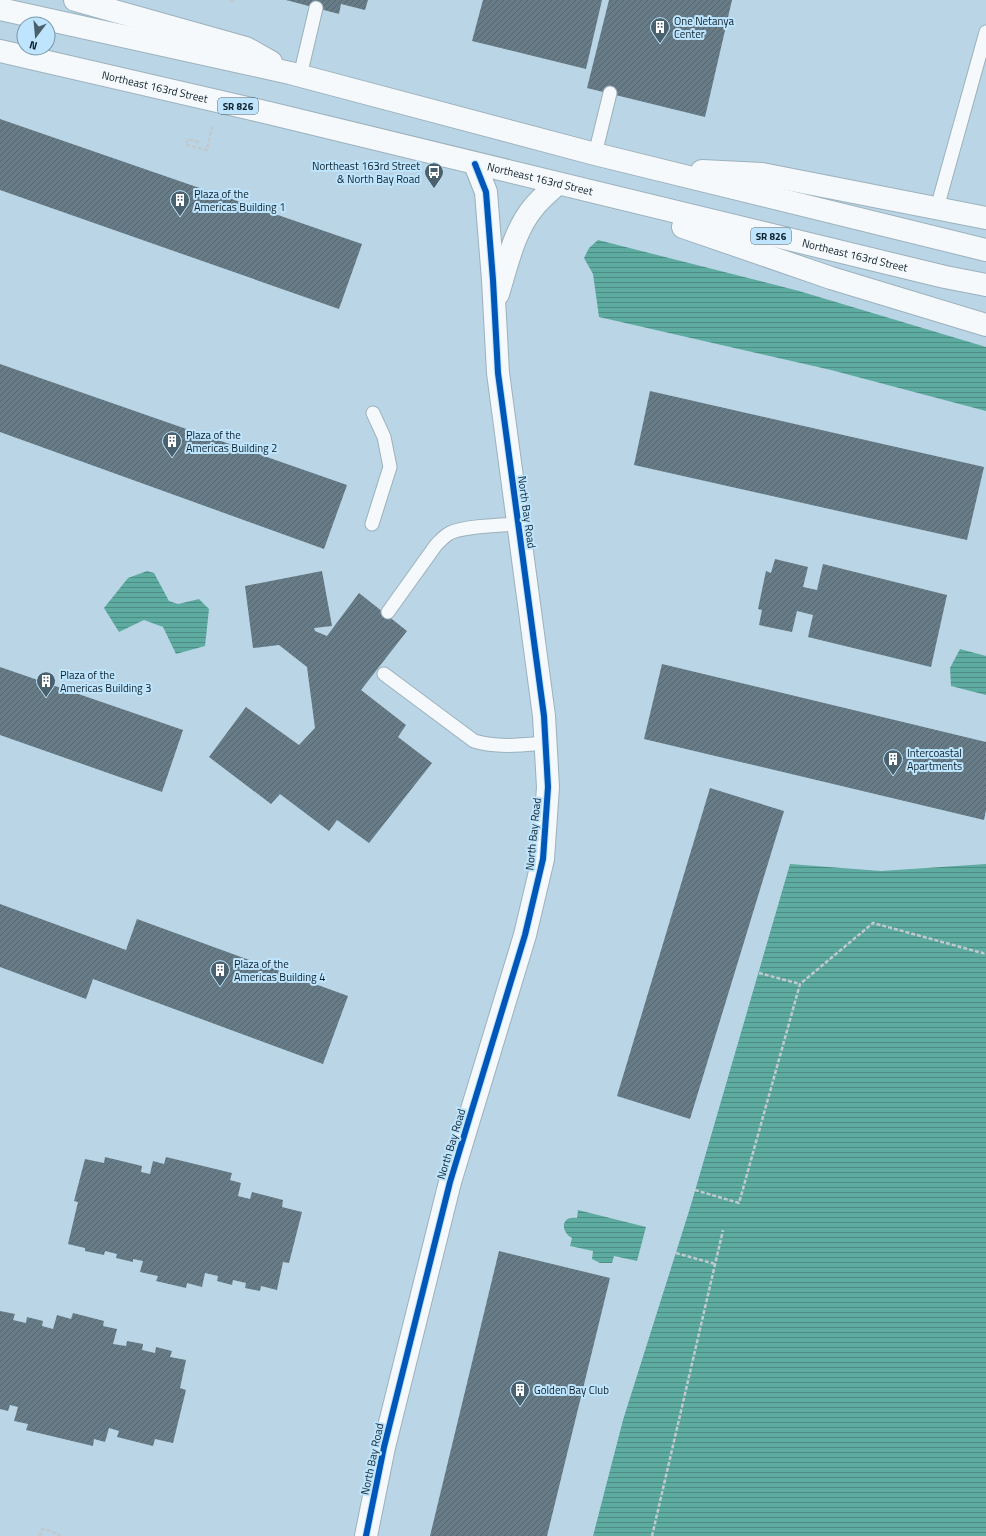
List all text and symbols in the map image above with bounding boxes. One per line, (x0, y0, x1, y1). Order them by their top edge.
place label: One Netanya Center (674, 13, 734, 42)
north arrow (16, 16, 56, 56)
building icon: One Netanya Center (649, 16, 671, 44)
text: N (27, 37, 39, 54)
street label: Northeast 163rd Street (100, 67, 210, 107)
road number: SR 826 (218, 98, 258, 114)
place label: Northeast 163rd Street & North Bay Road (312, 158, 420, 187)
street label: Northeast 163rd Street (486, 158, 595, 199)
bus stop icon: Northeast 163rd Street & North Bay Road (423, 161, 445, 189)
place label: Plaza of the Americas Building 1 (194, 186, 285, 215)
building icon: Plaza of the Americas Building 1 (169, 189, 191, 217)
road number: SR 826 (751, 228, 791, 244)
street label: Northeast 163rd Street (801, 235, 910, 276)
place label: Plaza of the Americas Building 2 (186, 427, 277, 456)
building icon: Plaza of the Americas Building 2 (161, 430, 183, 458)
street label: North Bay Road (514, 475, 540, 549)
place label: Plaza of the Americas Building 3 (60, 667, 151, 696)
building icon: Plaza of the Americas Building 3 (35, 670, 57, 698)
place label: Intercoastal Apartments (907, 745, 962, 774)
building icon: Intercoastal Apartments (882, 748, 904, 776)
street label: North Bay Road (521, 797, 545, 871)
place label: Plaza of the Americas Building 4 (234, 956, 325, 985)
building icon: Plaza of the Americas Building 4 (209, 959, 231, 987)
street label: North Bay Road (433, 1107, 469, 1181)
building icon: Golden Bay Club (509, 1379, 531, 1407)
place label: Golden Bay Club (534, 1382, 609, 1398)
street label: North Bay Road (357, 1421, 387, 1496)

